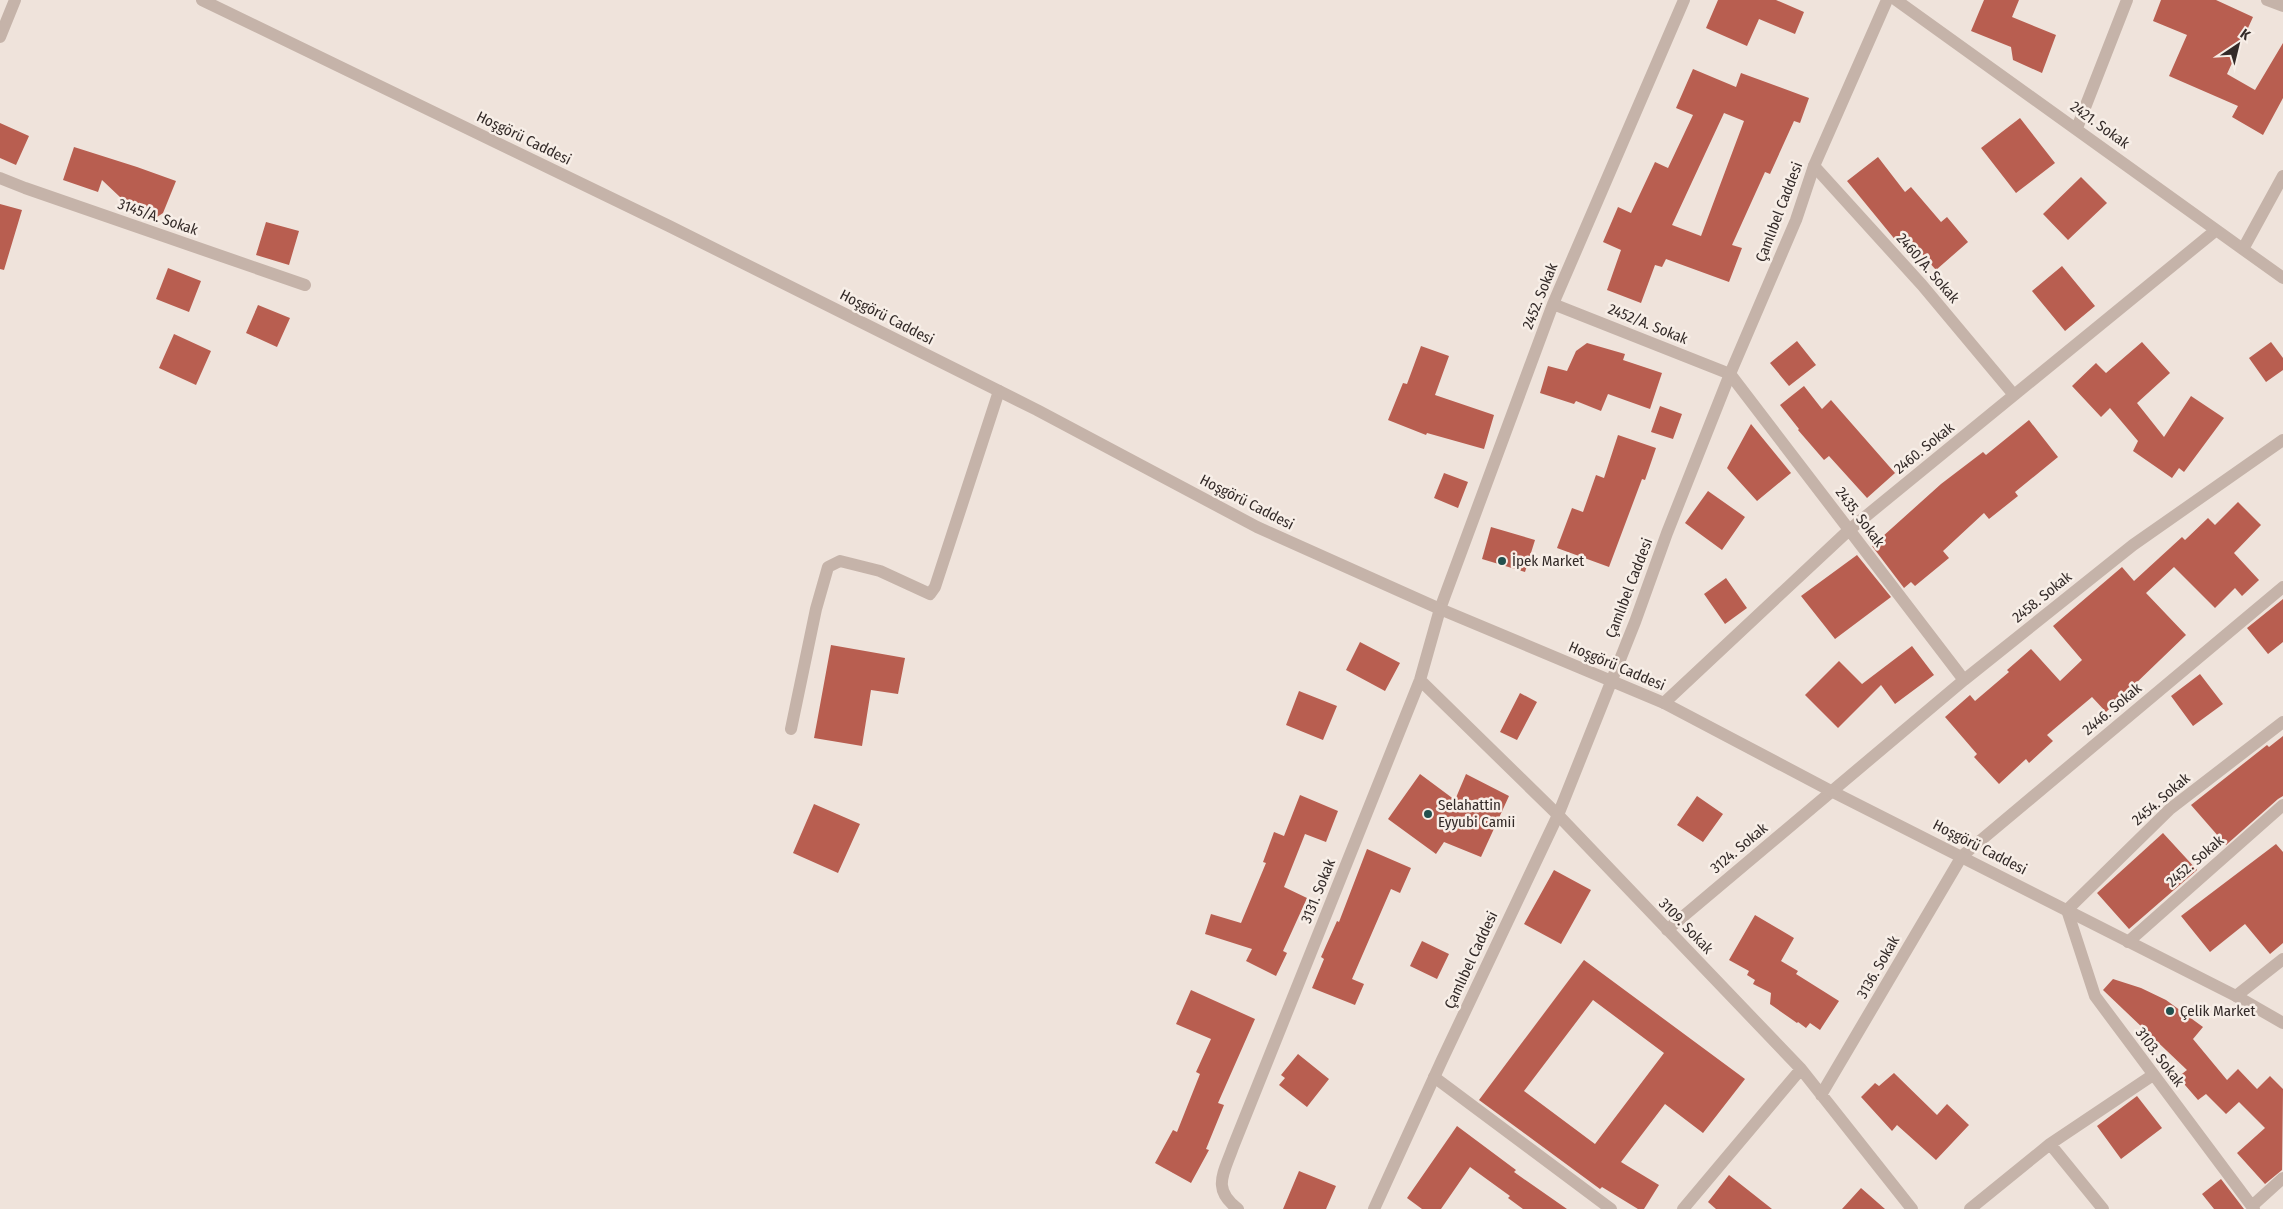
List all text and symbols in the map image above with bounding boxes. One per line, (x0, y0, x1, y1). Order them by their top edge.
north arrow (2213, 20, 2263, 70)
text: K (2237, 25, 2254, 45)
street label: 2421. Sokak (2067, 98, 2133, 152)
street label: Hoşgörü Caddesi (474, 107, 574, 169)
street label: Çamlıbel Caddesi (1752, 160, 1806, 264)
street label: 3145/A. Sokak (116, 195, 200, 239)
street label: 2460/A. Sokak (1893, 229, 1963, 307)
street label: 2452. Sokak (1519, 260, 1561, 332)
street label: Hoşgörü Caddesi (837, 286, 937, 348)
street label: 2452/A. Sokak (1605, 300, 1691, 348)
street label: 2460. Sokak (1890, 418, 1958, 478)
street label: Hoşgörü Caddesi (1197, 471, 1297, 533)
street label: 2435. Sokak (1832, 484, 1888, 550)
street label: Çamlıbel Caddesi (1602, 536, 1656, 640)
place label: İpek Market (1512, 552, 1584, 570)
marker: İpek Market (1496, 555, 1508, 567)
street label: 2458. Sokak (2009, 568, 2075, 626)
street label: Hoşgörü Caddesi (1566, 638, 1668, 694)
street label: 2446. Sokak (2079, 679, 2145, 739)
street label: 2454. Sokak (2128, 769, 2194, 829)
place label: Selahattin Eyyubi Camii (1438, 796, 1515, 831)
marker: Selahattin Eyyubi Camii (1422, 808, 1434, 820)
street label: Hoşgörü Caddesi (1930, 816, 2030, 878)
street label: 3124. Sokak (1707, 819, 1771, 877)
street label: 2452. Sokak (2163, 831, 2227, 891)
street label: 3131. Sokak (1297, 856, 1339, 926)
street label: 3109. Sokak (1655, 894, 1717, 958)
street label: Çamlıbel Caddesi (1441, 908, 1501, 1012)
street label: 3136. Sokak (1853, 932, 1903, 1002)
place label: Çelik Market (2180, 1002, 2256, 1020)
marker: Çelik Market (2164, 1005, 2176, 1017)
street label: 3103. Sokak (2132, 1024, 2188, 1090)

